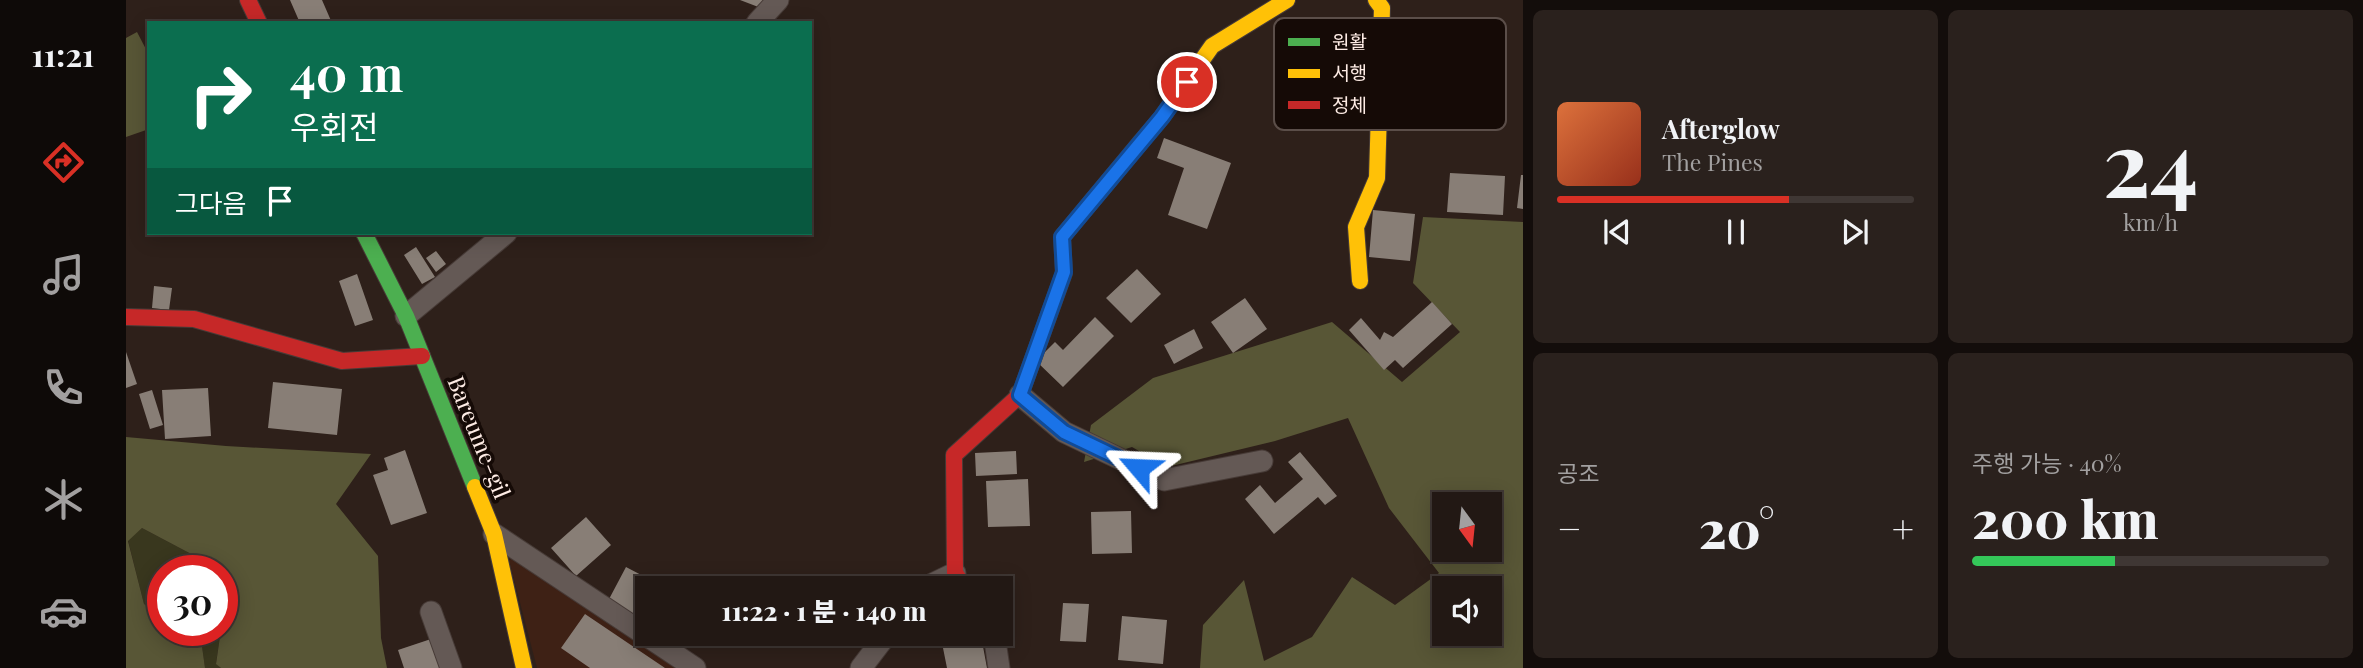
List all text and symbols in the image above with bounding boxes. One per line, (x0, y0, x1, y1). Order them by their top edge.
legend (1274, 18, 1506, 130)
text: 원활 (1332, 28, 1367, 54)
text: 11:21 (32, 32, 94, 75)
text: 40 m (290, 39, 403, 104)
icon: right (175, 49, 266, 140)
pin (1157, 52, 1217, 112)
text: 서행 (1332, 59, 1367, 85)
icon: arrive (1168, 63, 1206, 101)
text: 정체 (1332, 91, 1367, 117)
text: 24 (2103, 100, 2198, 221)
text: 우회전 (290, 104, 378, 147)
text: Afterglow (1662, 111, 1780, 146)
icon: directions (39, 138, 88, 187)
text: The Pines (1662, 146, 1763, 177)
icon: arrive (261, 182, 299, 220)
text: 그다음 (175, 185, 247, 220)
text: km/h (2123, 206, 2178, 237)
icon: previous (1598, 213, 1636, 251)
icon: pause (1717, 213, 1755, 251)
icon: next (1836, 213, 1874, 251)
icon: music (39, 250, 88, 299)
icon: phone (39, 363, 88, 412)
street label: Bareume-gil (441, 371, 519, 503)
position arrow (1102, 431, 1176, 505)
text: 주행 가능 · 40% (1972, 447, 2122, 478)
text: 공조 (1557, 457, 1599, 488)
icon: climate (39, 475, 88, 524)
text: 200 km (1972, 483, 2159, 552)
north arrow (1432, 492, 1502, 562)
map controls (1432, 492, 1502, 646)
text: 20° (1699, 493, 1775, 562)
text: − (1557, 502, 1582, 553)
text: + (1892, 502, 1914, 553)
speed limit sign: 30 (147, 555, 238, 646)
button: sound (1432, 576, 1502, 646)
icon: car (39, 587, 88, 636)
text: 11:22 · 1 분 · 140 m (722, 593, 926, 628)

